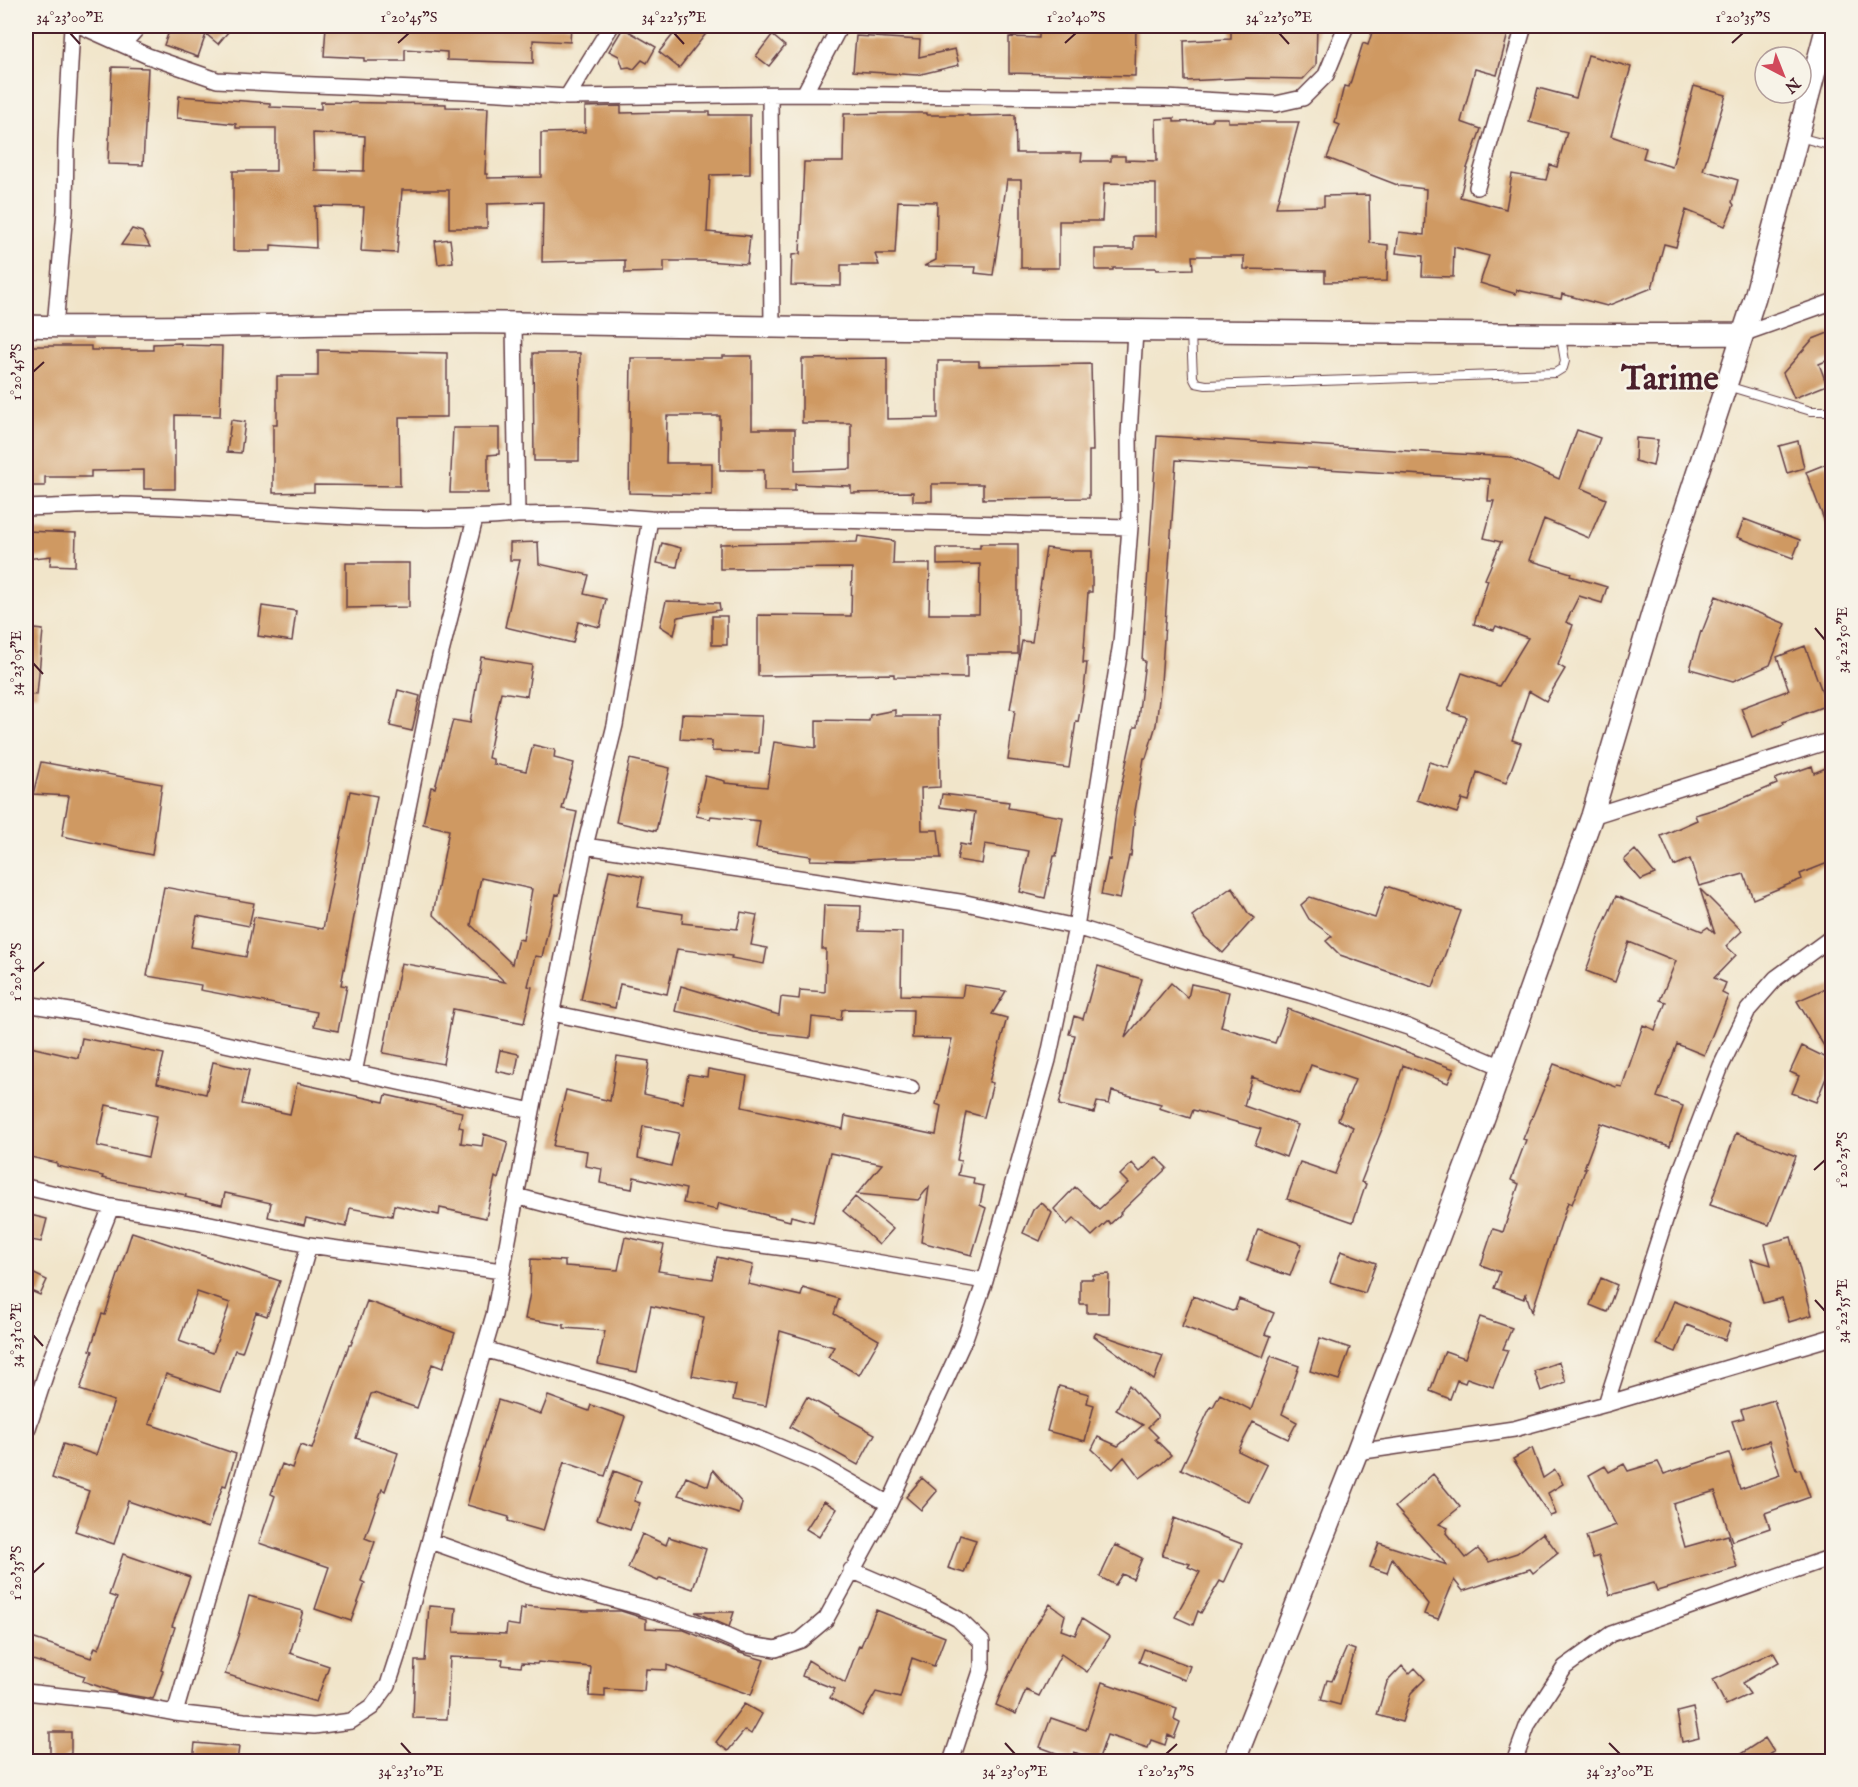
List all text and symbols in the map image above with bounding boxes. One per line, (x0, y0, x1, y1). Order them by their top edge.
text: 34°23'00"E (36, 8, 104, 27)
text: 1°20'45"S (381, 8, 437, 27)
text: 34°22'55"E (642, 8, 706, 27)
text: 1°20'40"S (1047, 8, 1105, 27)
text: 34°22'50"E (1246, 8, 1312, 27)
text: 1°20'35"S (1715, 8, 1771, 27)
north arrow (1753, 45, 1813, 105)
text: N (1780, 72, 1804, 97)
text: 1°20'45"S (7, 344, 26, 400)
district label: Tarime (1620, 359, 1719, 401)
text: 34°22'50"E (1833, 607, 1852, 673)
text: 34°23'05"E (7, 630, 26, 696)
text: 1°20'40"S (7, 943, 26, 1001)
text: 1°20'25"S (1833, 1132, 1852, 1188)
text: 34°22'55"E (1833, 1279, 1852, 1343)
text: 34°23'10"E (7, 1302, 26, 1368)
text: 1°20'35"S (7, 1545, 26, 1601)
text: 34°23'10"E (378, 1762, 444, 1781)
text: 34°23'05"E (982, 1762, 1048, 1781)
text: 1°20'25"S (1138, 1762, 1194, 1781)
text: 34°23'00"E (1586, 1762, 1654, 1781)

